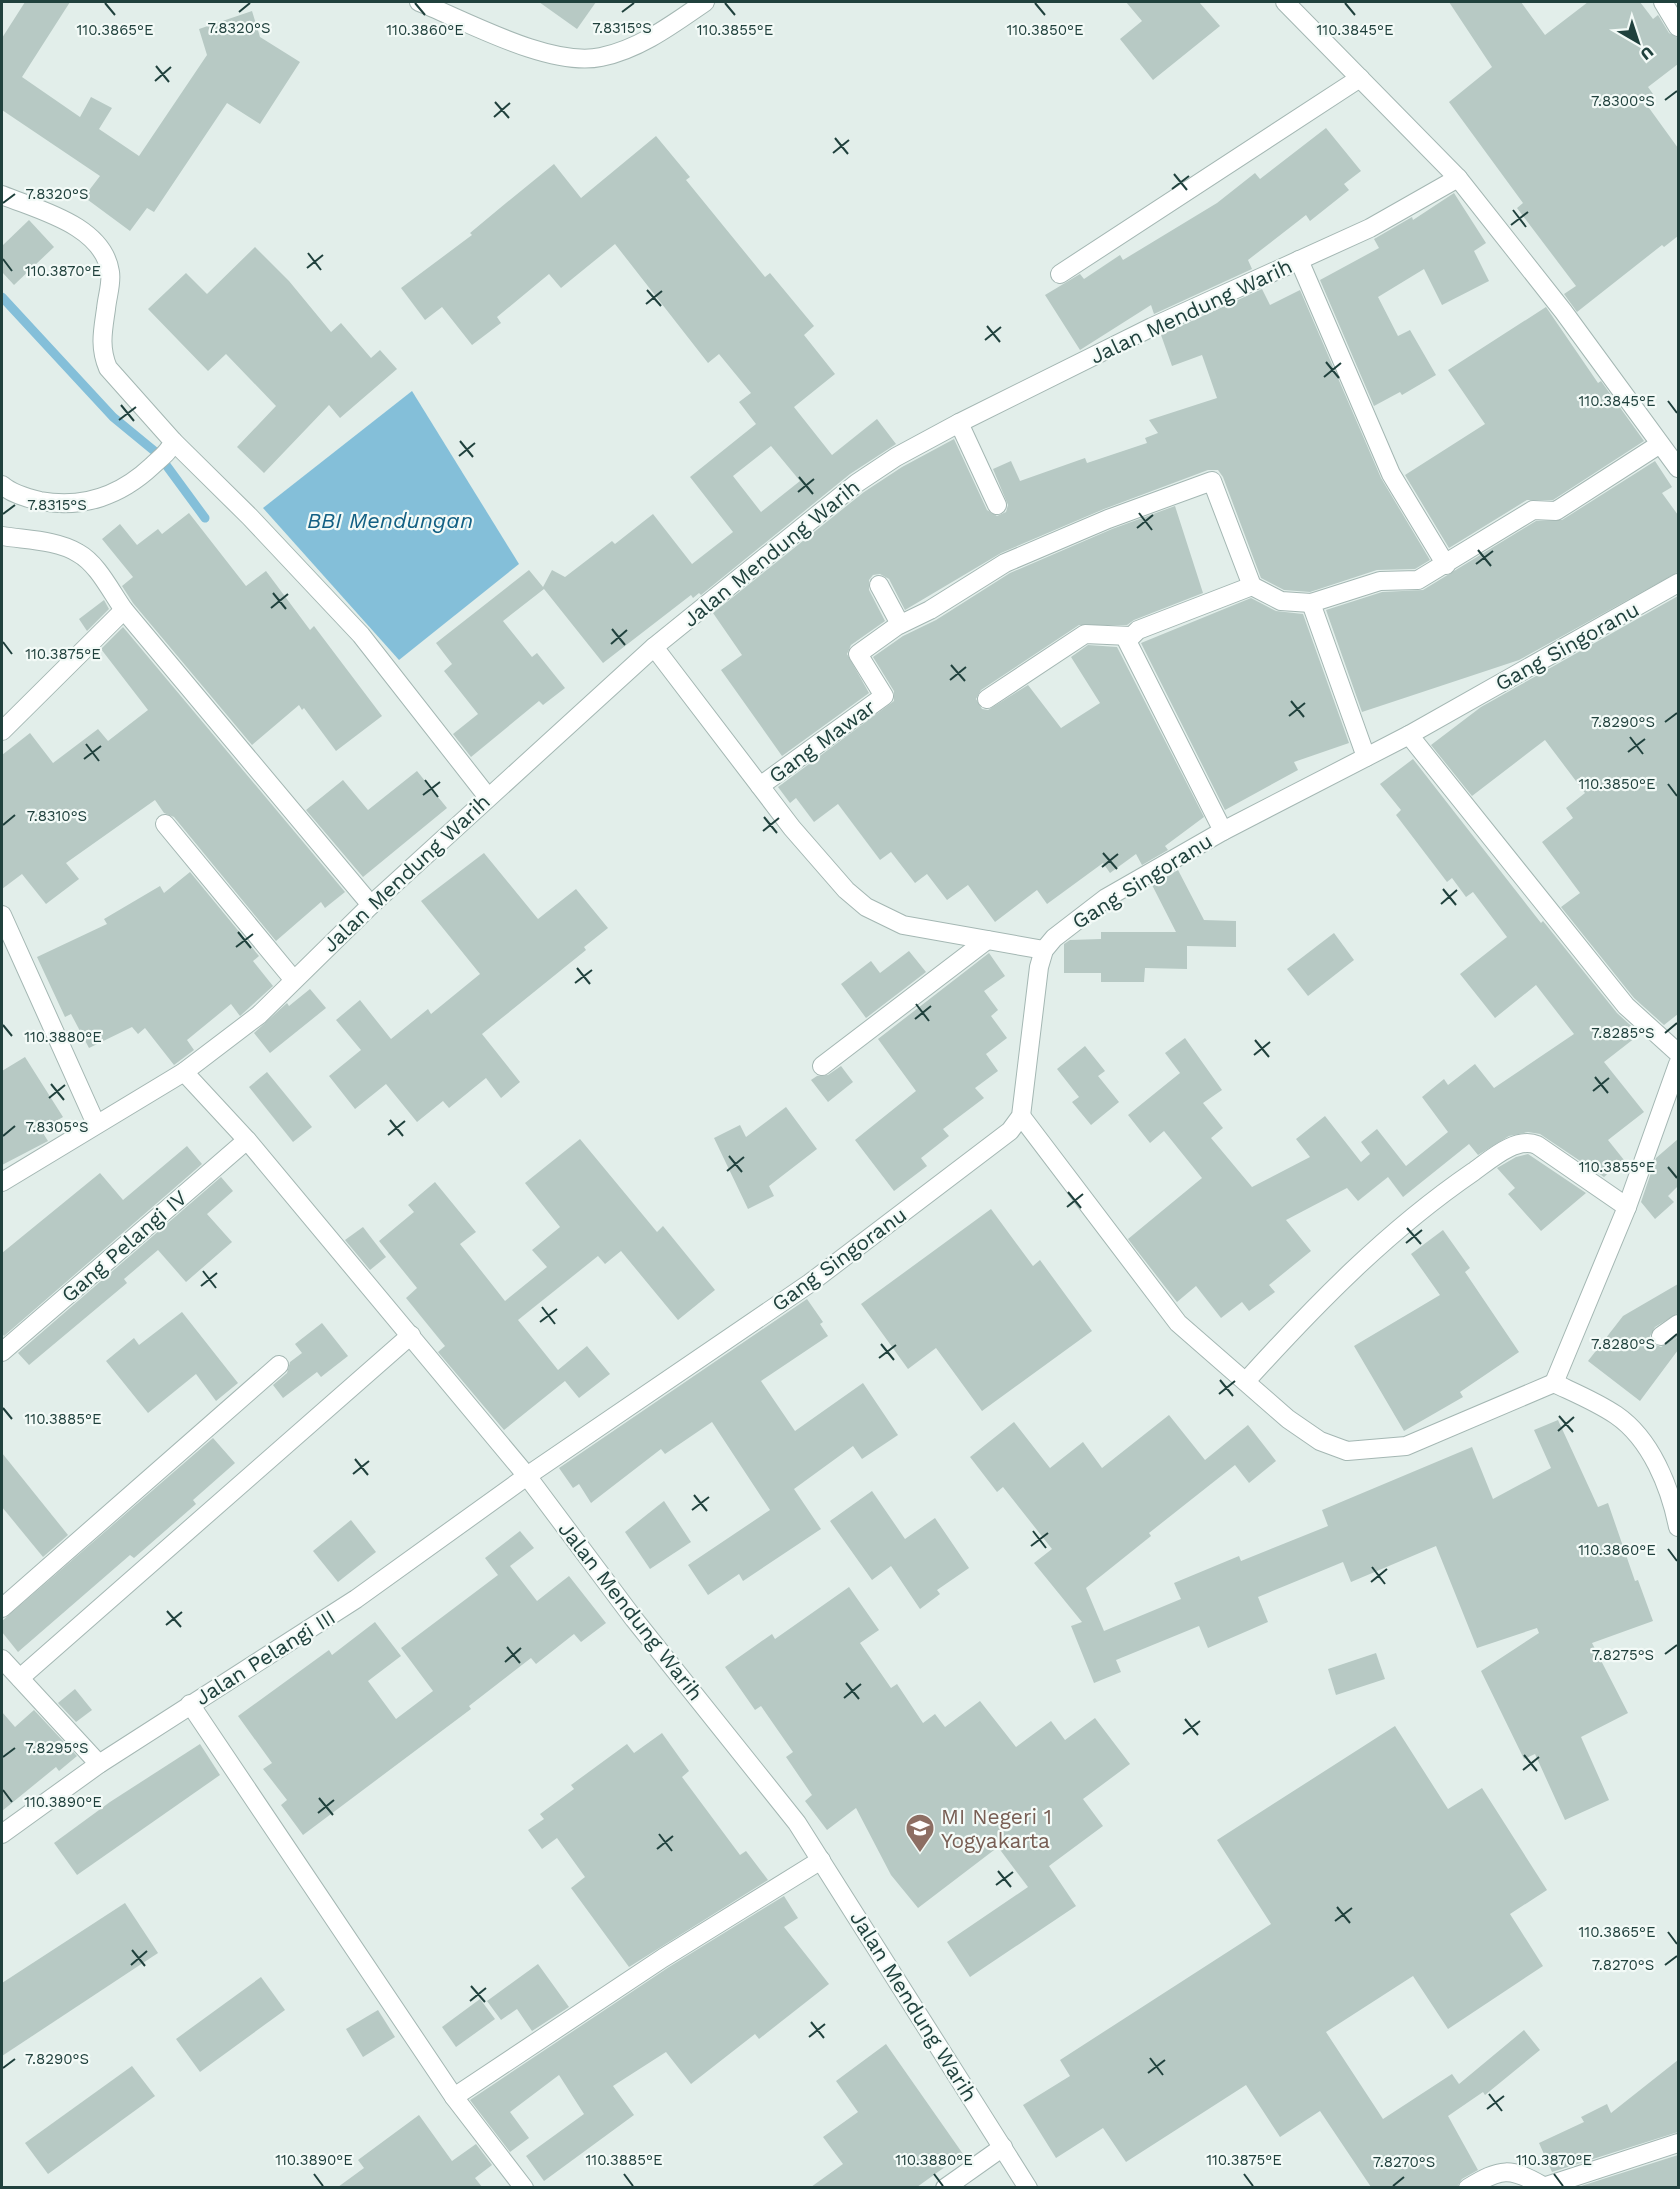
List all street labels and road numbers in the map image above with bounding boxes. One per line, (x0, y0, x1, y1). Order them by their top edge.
street label: Jalan Mendung Warih (1086, 253, 1296, 369)
street label: Jalan Mendung Warih (678, 474, 864, 632)
street label: Gang Singoranu (1491, 596, 1643, 696)
street label: Gang Mawar (764, 694, 881, 788)
street label: Jalan Mendung Warih (317, 789, 495, 957)
street label: Gang Singoranu (1067, 828, 1217, 934)
street label: Gang Pelangi IV (56, 1184, 192, 1307)
street label: Gang Singoranu (767, 1202, 911, 1316)
street label: Jalan Mendung Warih (553, 1517, 709, 1705)
street label: Jalan Pelangi III (190, 1604, 340, 1710)
street label: Jalan Mendung Warih (845, 1906, 983, 2106)

